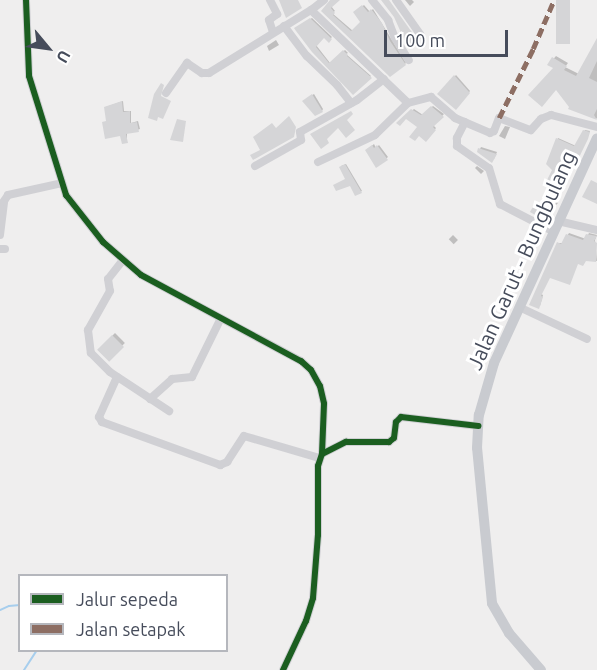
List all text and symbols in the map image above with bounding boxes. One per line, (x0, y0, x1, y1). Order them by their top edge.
north arrow (18, 18, 78, 78)
scale bar (387, 18, 512, 56)
text: 100 m (395, 30, 445, 50)
text: U (53, 47, 74, 66)
street label: Jalan Garut - Bungbulang (461, 147, 581, 373)
legend (18, 574, 228, 652)
text: Jalur sepeda (76, 589, 178, 609)
text: Jalan setapak (76, 619, 185, 639)

